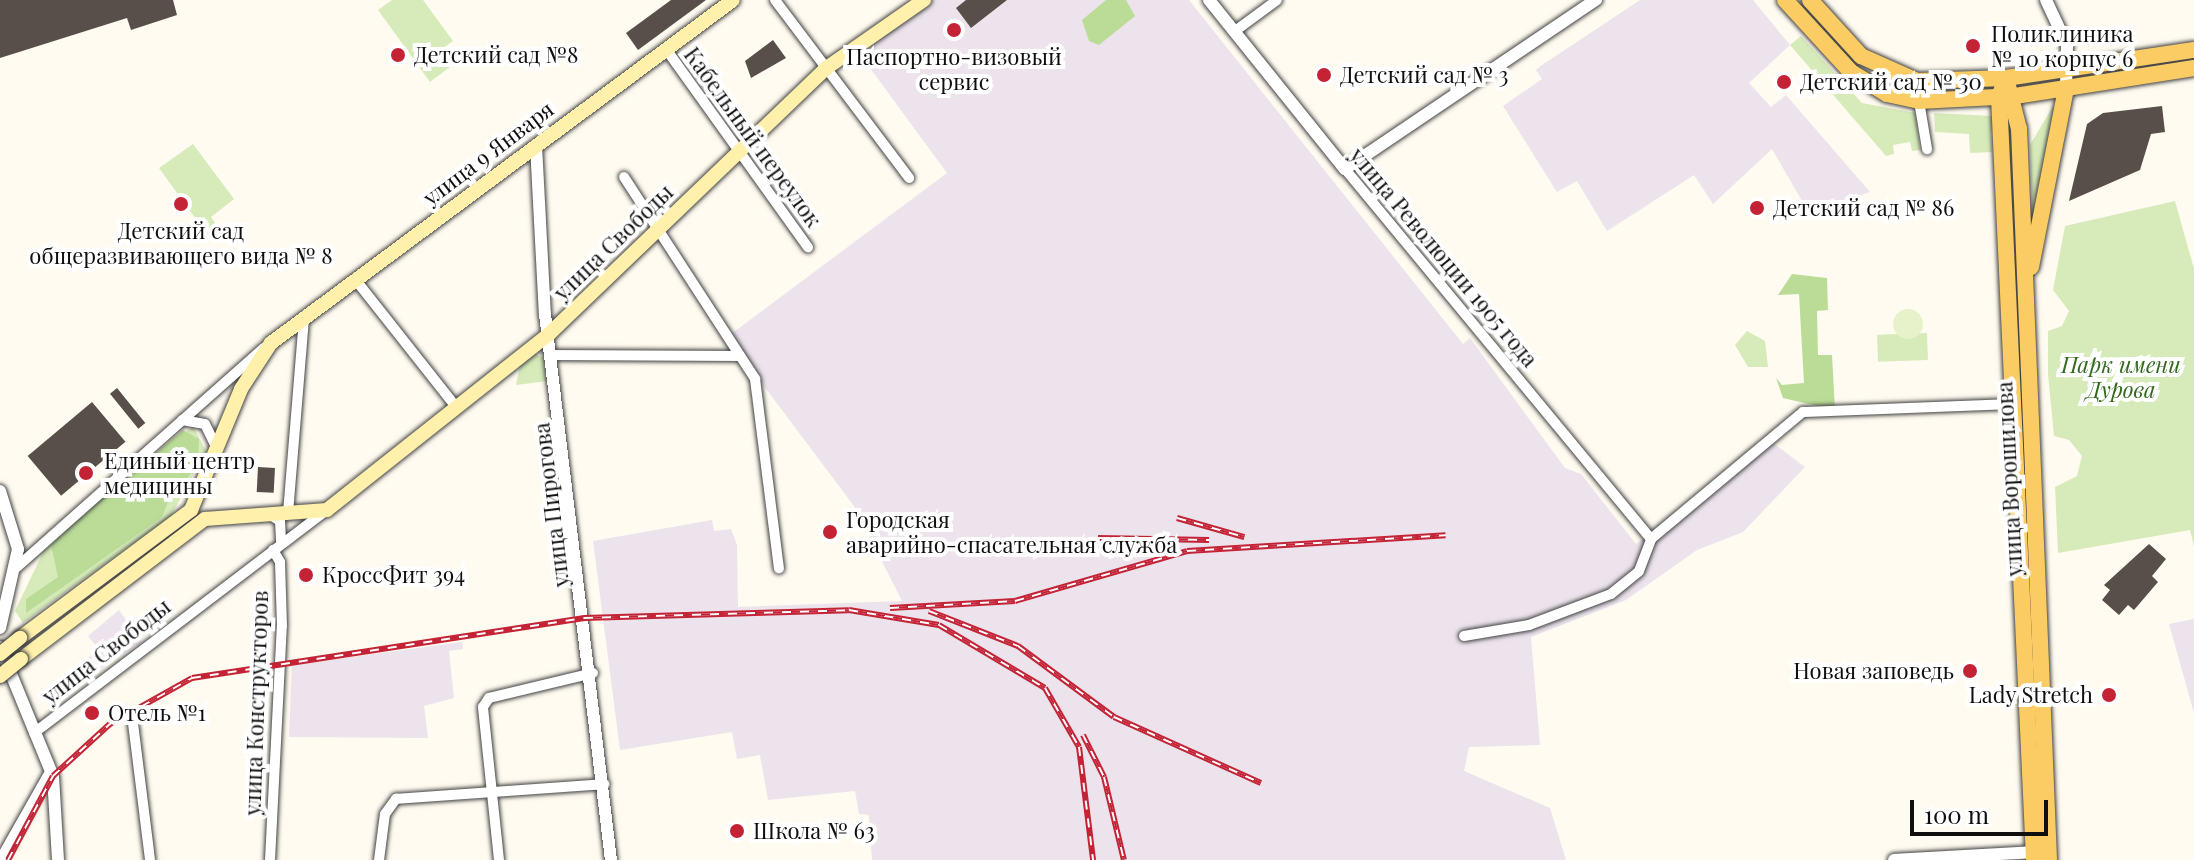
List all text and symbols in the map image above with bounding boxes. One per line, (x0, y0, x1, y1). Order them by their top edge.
place label: Поликлиника № 10 корпус 6 (1991, 20, 2133, 72)
marker: Паспортно-визовый сервис (945, 21, 963, 39)
marker: Поликлиника № 10 корпус 6 (1962, 35, 1984, 57)
place label: Детский сад №8 (414, 42, 578, 68)
street label: Кабельный переулок (679, 42, 827, 232)
place label: Паспортно-визовый сервис (846, 43, 1062, 94)
marker: Детский сад №8 (389, 46, 407, 64)
place label: Детский сад № 3 (1340, 62, 1508, 88)
marker: Детский сад № 3 (1315, 66, 1333, 84)
place label: Детский сад № 30 (1800, 69, 1982, 95)
marker: Детский сад № 30 (1775, 73, 1793, 91)
street label: улица 9 Января (418, 95, 558, 211)
street label: улица Революции 1905 года (1345, 142, 1543, 372)
street label: улица Свободы (548, 179, 678, 305)
marker: Детский сад общеразвивающего вида № 8 (172, 195, 190, 213)
place label: Детский сад № 86 (1773, 195, 1954, 221)
marker: Детский сад № 86 (1748, 199, 1766, 217)
place label: Детский сад общеразвивающего вида № 8 (29, 217, 333, 268)
park label: Парк имени Дурова (2061, 351, 2181, 402)
street label: улица Ворошилова (1991, 381, 2027, 577)
street label: улица Пирогова (528, 421, 574, 589)
place label: Единый центр медицины (104, 447, 255, 498)
marker: Единый центр медицины (75, 462, 97, 484)
place label: Городская аварийно-спасательная служба (846, 506, 1177, 558)
marker: Городская аварийно-спасательная служба (821, 523, 839, 541)
place label: КроссФит 394 (322, 562, 465, 588)
marker: КроссФит 394 (297, 566, 315, 584)
street label: улица Конструкторов (239, 590, 273, 816)
street label: улица Свободы (37, 593, 175, 709)
place label: Новая заповедь (1793, 658, 1954, 684)
marker: Новая заповедь (1961, 662, 1979, 680)
place label: Lady Stretch (1968, 682, 2093, 708)
marker: Lady Stretch (2100, 686, 2118, 704)
place label: Отель №1 (108, 700, 206, 726)
marker: Отель №1 (83, 704, 101, 722)
scale bar (1914, 784, 2052, 834)
text: 100 m (1924, 798, 1989, 830)
place label: Школа № 63 (753, 818, 875, 844)
marker: Школа № 63 (728, 822, 746, 840)

